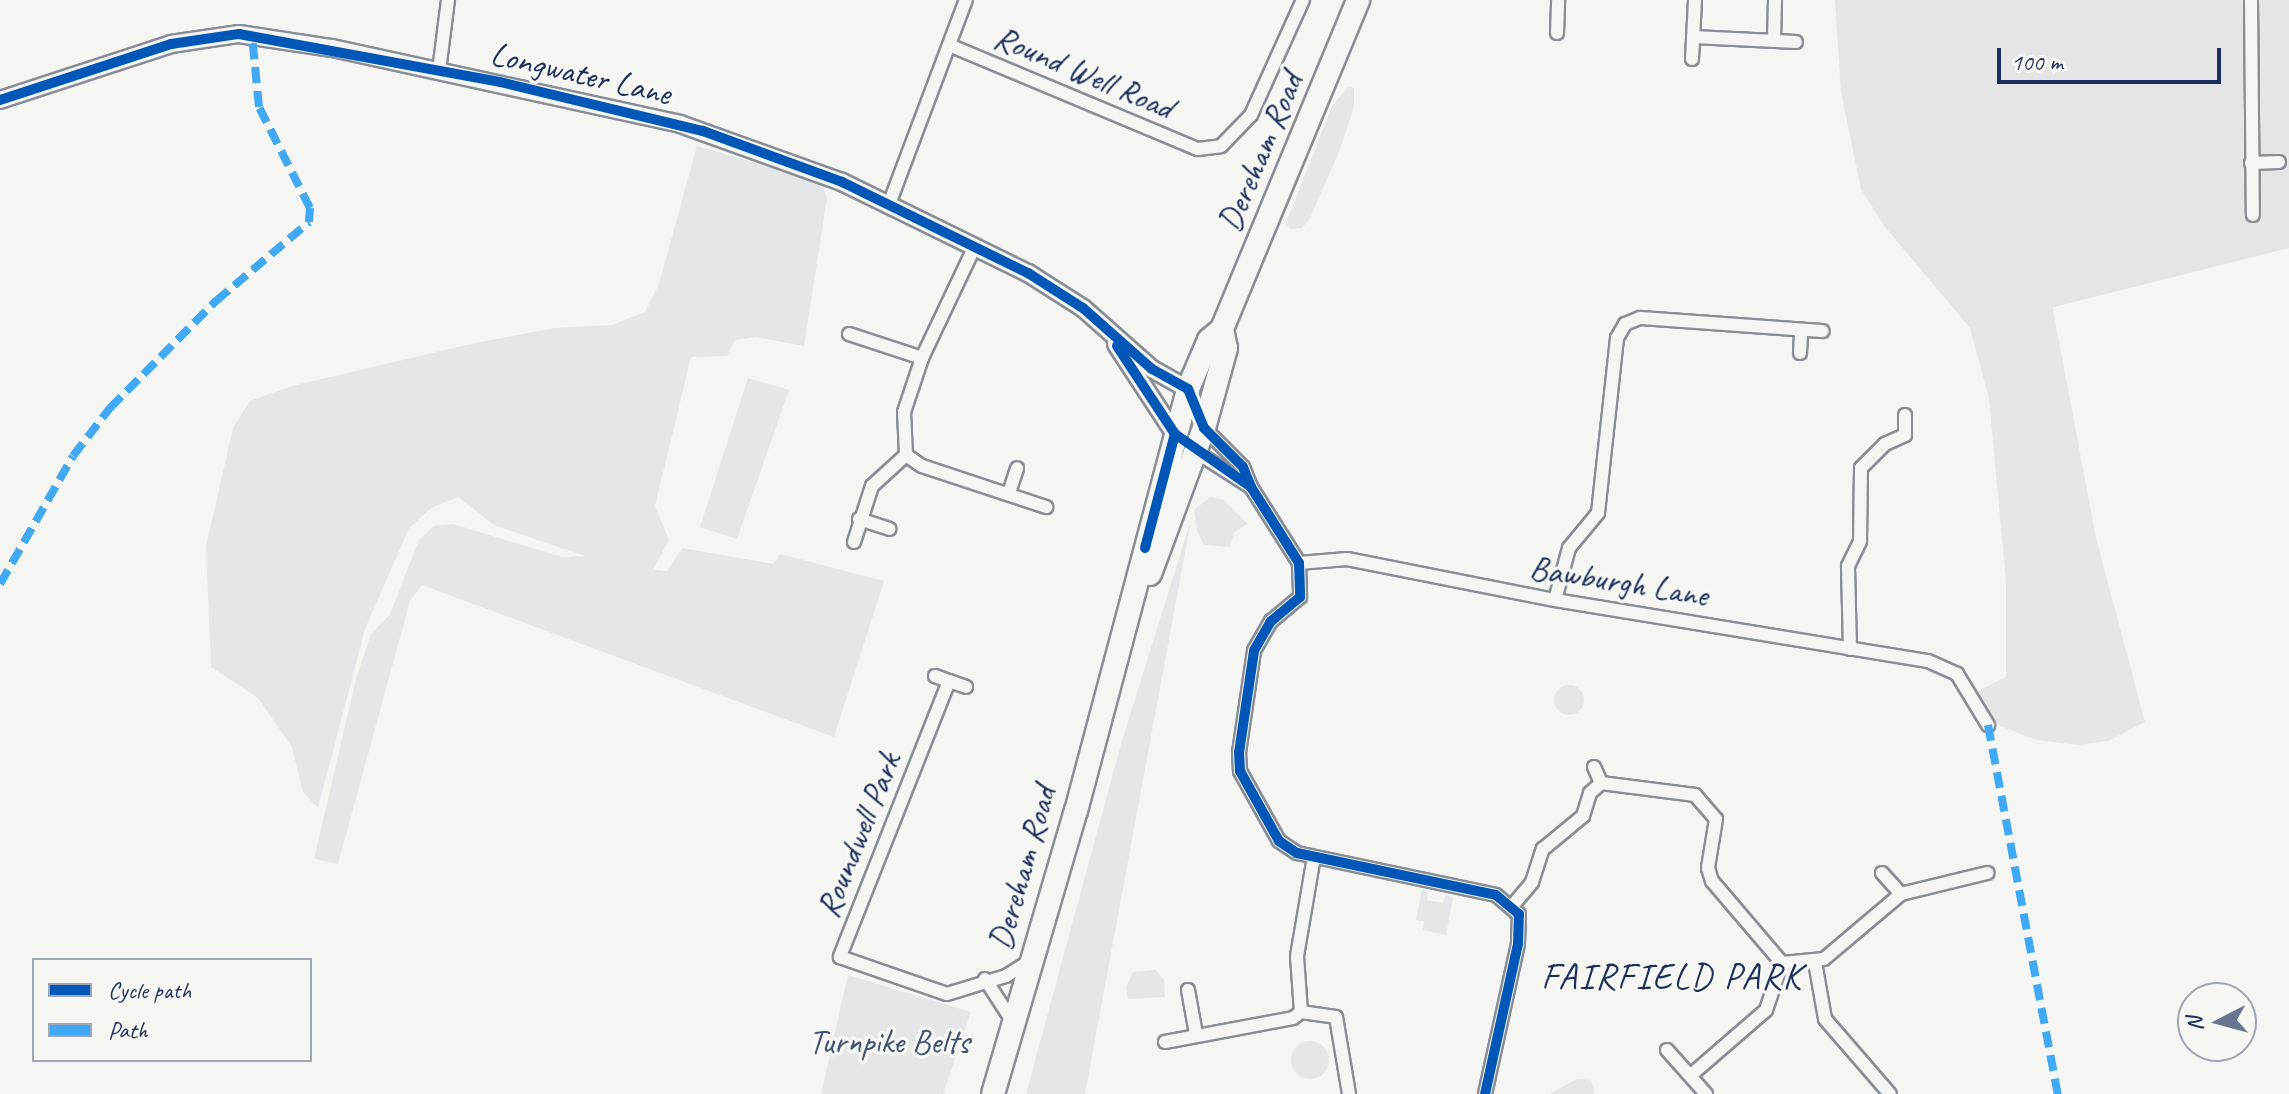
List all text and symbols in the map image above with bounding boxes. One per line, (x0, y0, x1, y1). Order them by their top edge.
street label: Round Well Road (988, 16, 1180, 128)
street label: Longwater Lane (487, 32, 675, 114)
scale bar (2001, 32, 2225, 82)
text: 100 m (2011, 47, 2063, 77)
street label: Dereham Road (1208, 67, 1312, 237)
street label: Bawburgh Lane (1527, 547, 1711, 615)
street label: Roundwell Park (807, 747, 909, 923)
street label: Dereham Road (979, 782, 1065, 954)
district label: FAIRFIELD PARK (1543, 955, 1801, 999)
legend (32, 958, 312, 1062)
text: Cycle path (108, 975, 191, 1005)
north arrow (2177, 982, 2257, 1062)
text: Path (108, 1015, 148, 1045)
text: N (2180, 1016, 2210, 1033)
park label: Turnpike Belts (808, 1022, 970, 1062)

